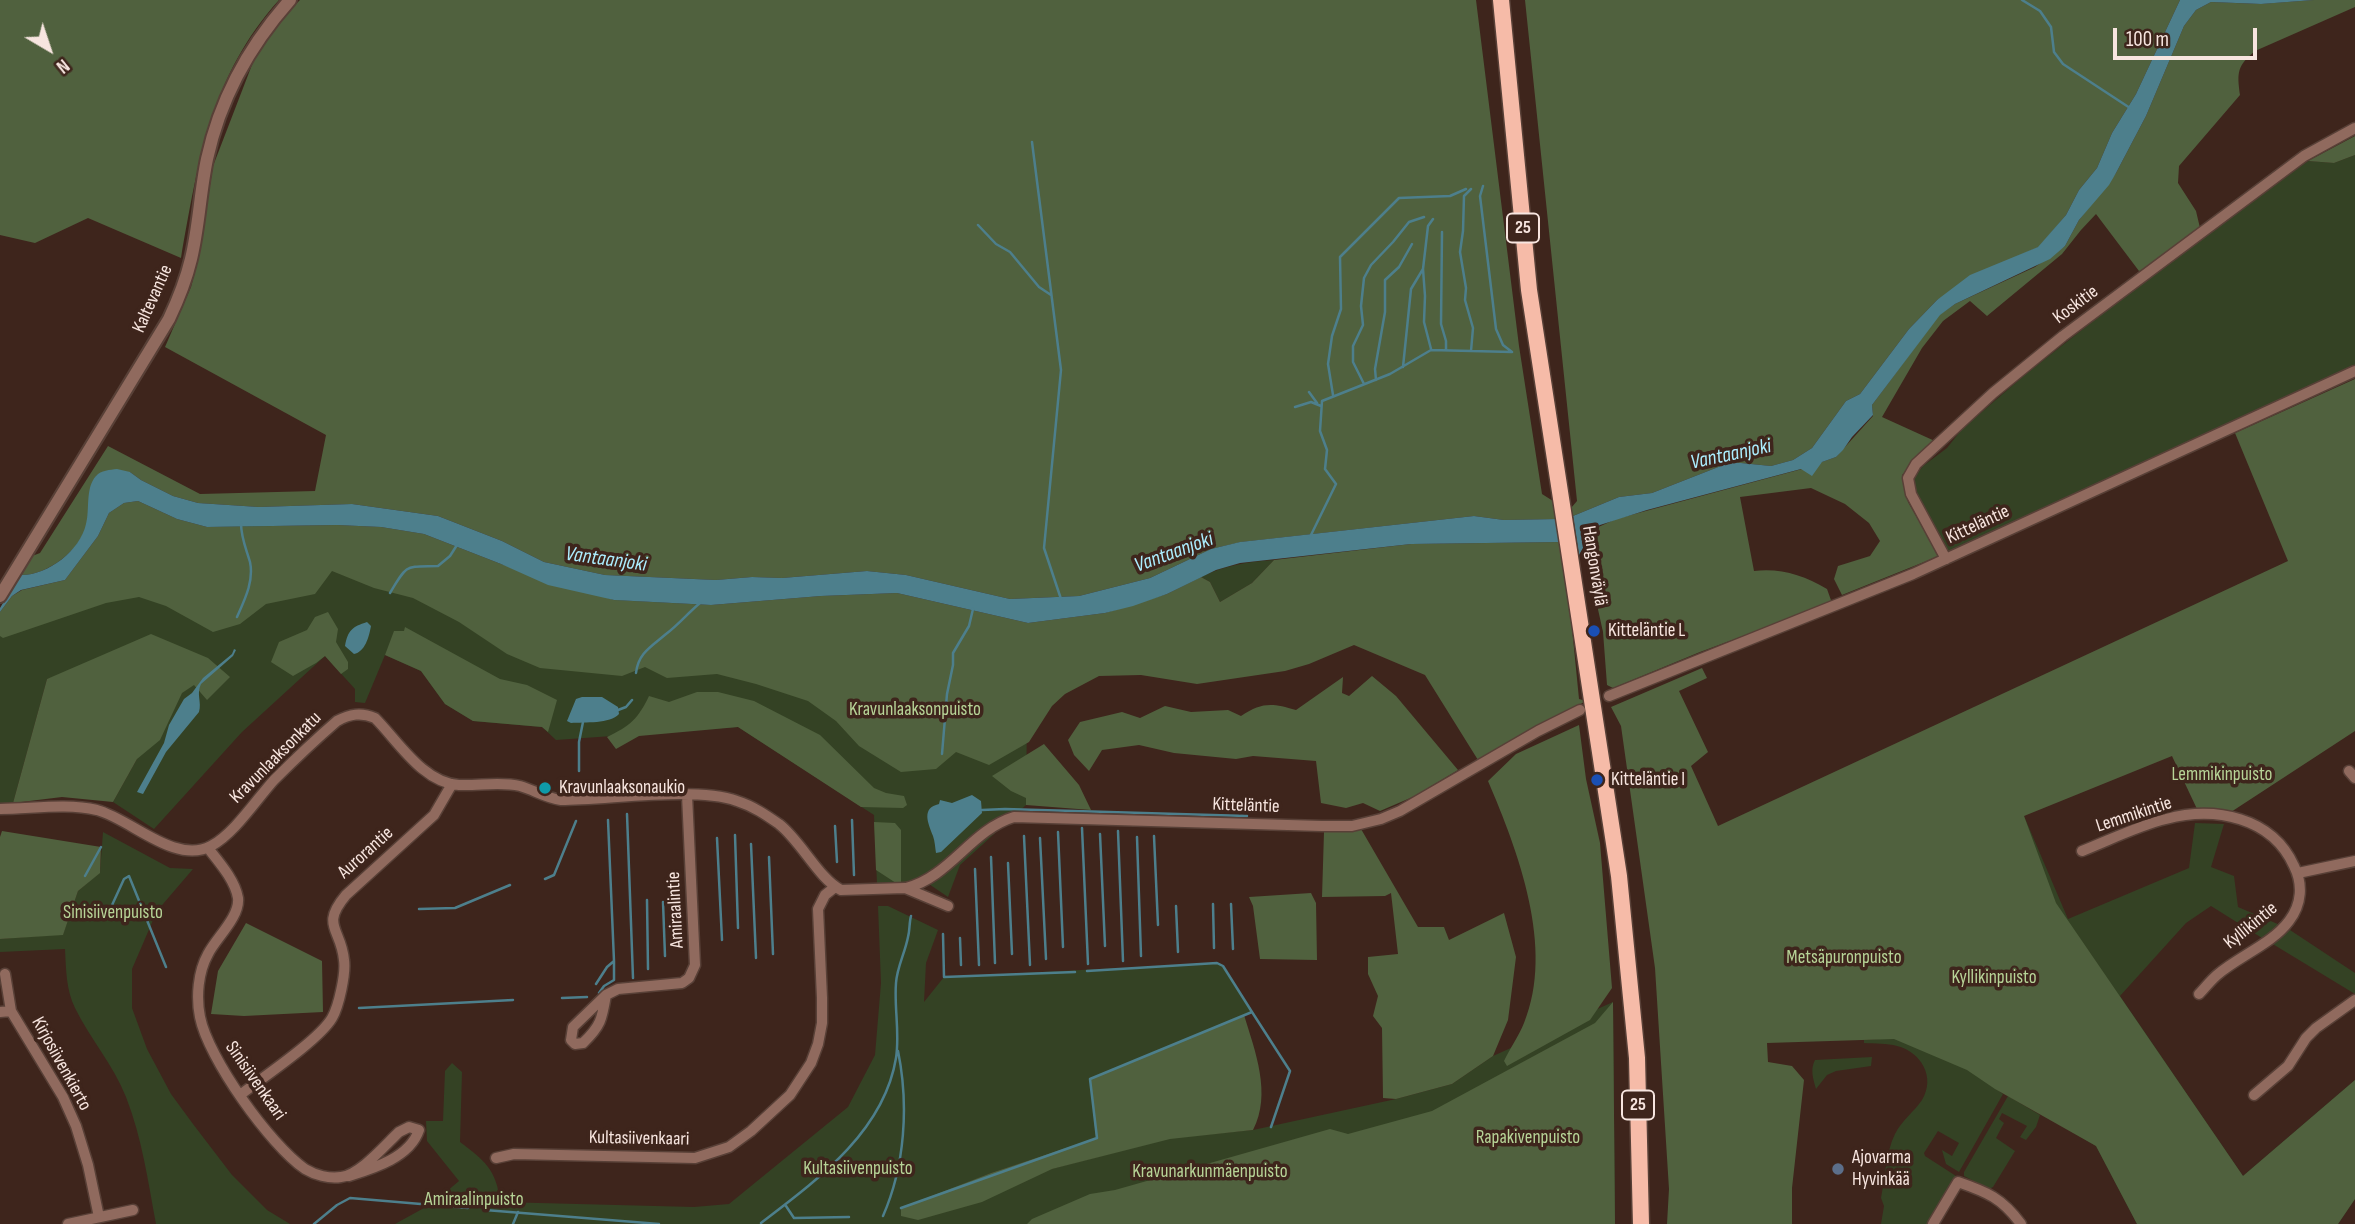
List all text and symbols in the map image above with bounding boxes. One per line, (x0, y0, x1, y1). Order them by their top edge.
north arrow (14, 14, 84, 84)
scale bar (2117, 14, 2260, 58)
text: 100 m (2126, 27, 2169, 52)
text: N (51, 54, 74, 78)
road number: 25 (1507, 213, 1539, 242)
street label: Kaltevantie (128, 261, 178, 337)
street label: Koskitie (2049, 281, 2103, 329)
water label: Vantaanjoki (1688, 434, 1774, 476)
street label: Kitteläntie (1943, 500, 2013, 550)
street label: Hangonväylä (1576, 524, 1612, 608)
water label: Vantaanjoki (1131, 527, 1217, 579)
water label: Vantaanjoki (564, 542, 648, 578)
place label: Kitteläntie L (1608, 620, 1685, 642)
marker: Kitteläntie L (1586, 623, 1602, 639)
park label: Kravunlaaksonpuisto (849, 699, 981, 721)
street label: Kravunlaaksonkatu (225, 707, 327, 809)
park label: Lemmikinpuisto (2171, 764, 2273, 786)
place label: Kitteläntie I (1611, 769, 1685, 791)
marker: Kitteläntie I (1589, 772, 1605, 788)
place label: Kravunlaaksonaukio (559, 777, 685, 799)
marker: Kravunlaaksonaukio (537, 780, 553, 796)
street label: Lemmikintie (2093, 792, 2175, 838)
street label: Kitteläntie (1212, 793, 1280, 819)
street label: Aurorantie (334, 822, 398, 884)
street label: Amiraalintie (663, 871, 689, 949)
street label: Kyllikintie (2220, 897, 2282, 955)
park label: Sinisiivenpuisto (63, 902, 163, 924)
park label: Metsäpuronpuisto (1786, 947, 1902, 969)
park label: Kyllikinpuisto (1951, 967, 2037, 989)
street label: Kirjosiivenkierto (26, 1013, 96, 1115)
street label: Sinisiivenkaari (220, 1037, 290, 1125)
road number: 25 (1622, 1090, 1654, 1120)
street label: Kultasiivenkaari (589, 1127, 689, 1151)
park label: Rapakivenpuisto (1476, 1127, 1580, 1149)
place label: Ajovarma Hyvinkää (1852, 1147, 1911, 1191)
park label: Kultasiivenpuisto (803, 1158, 913, 1180)
park label: Kravunarkunmäenpuisto (1132, 1161, 1288, 1183)
marker: Ajovarma Hyvinkää (1830, 1161, 1846, 1177)
park label: Amiraalinpuisto (424, 1189, 524, 1211)

